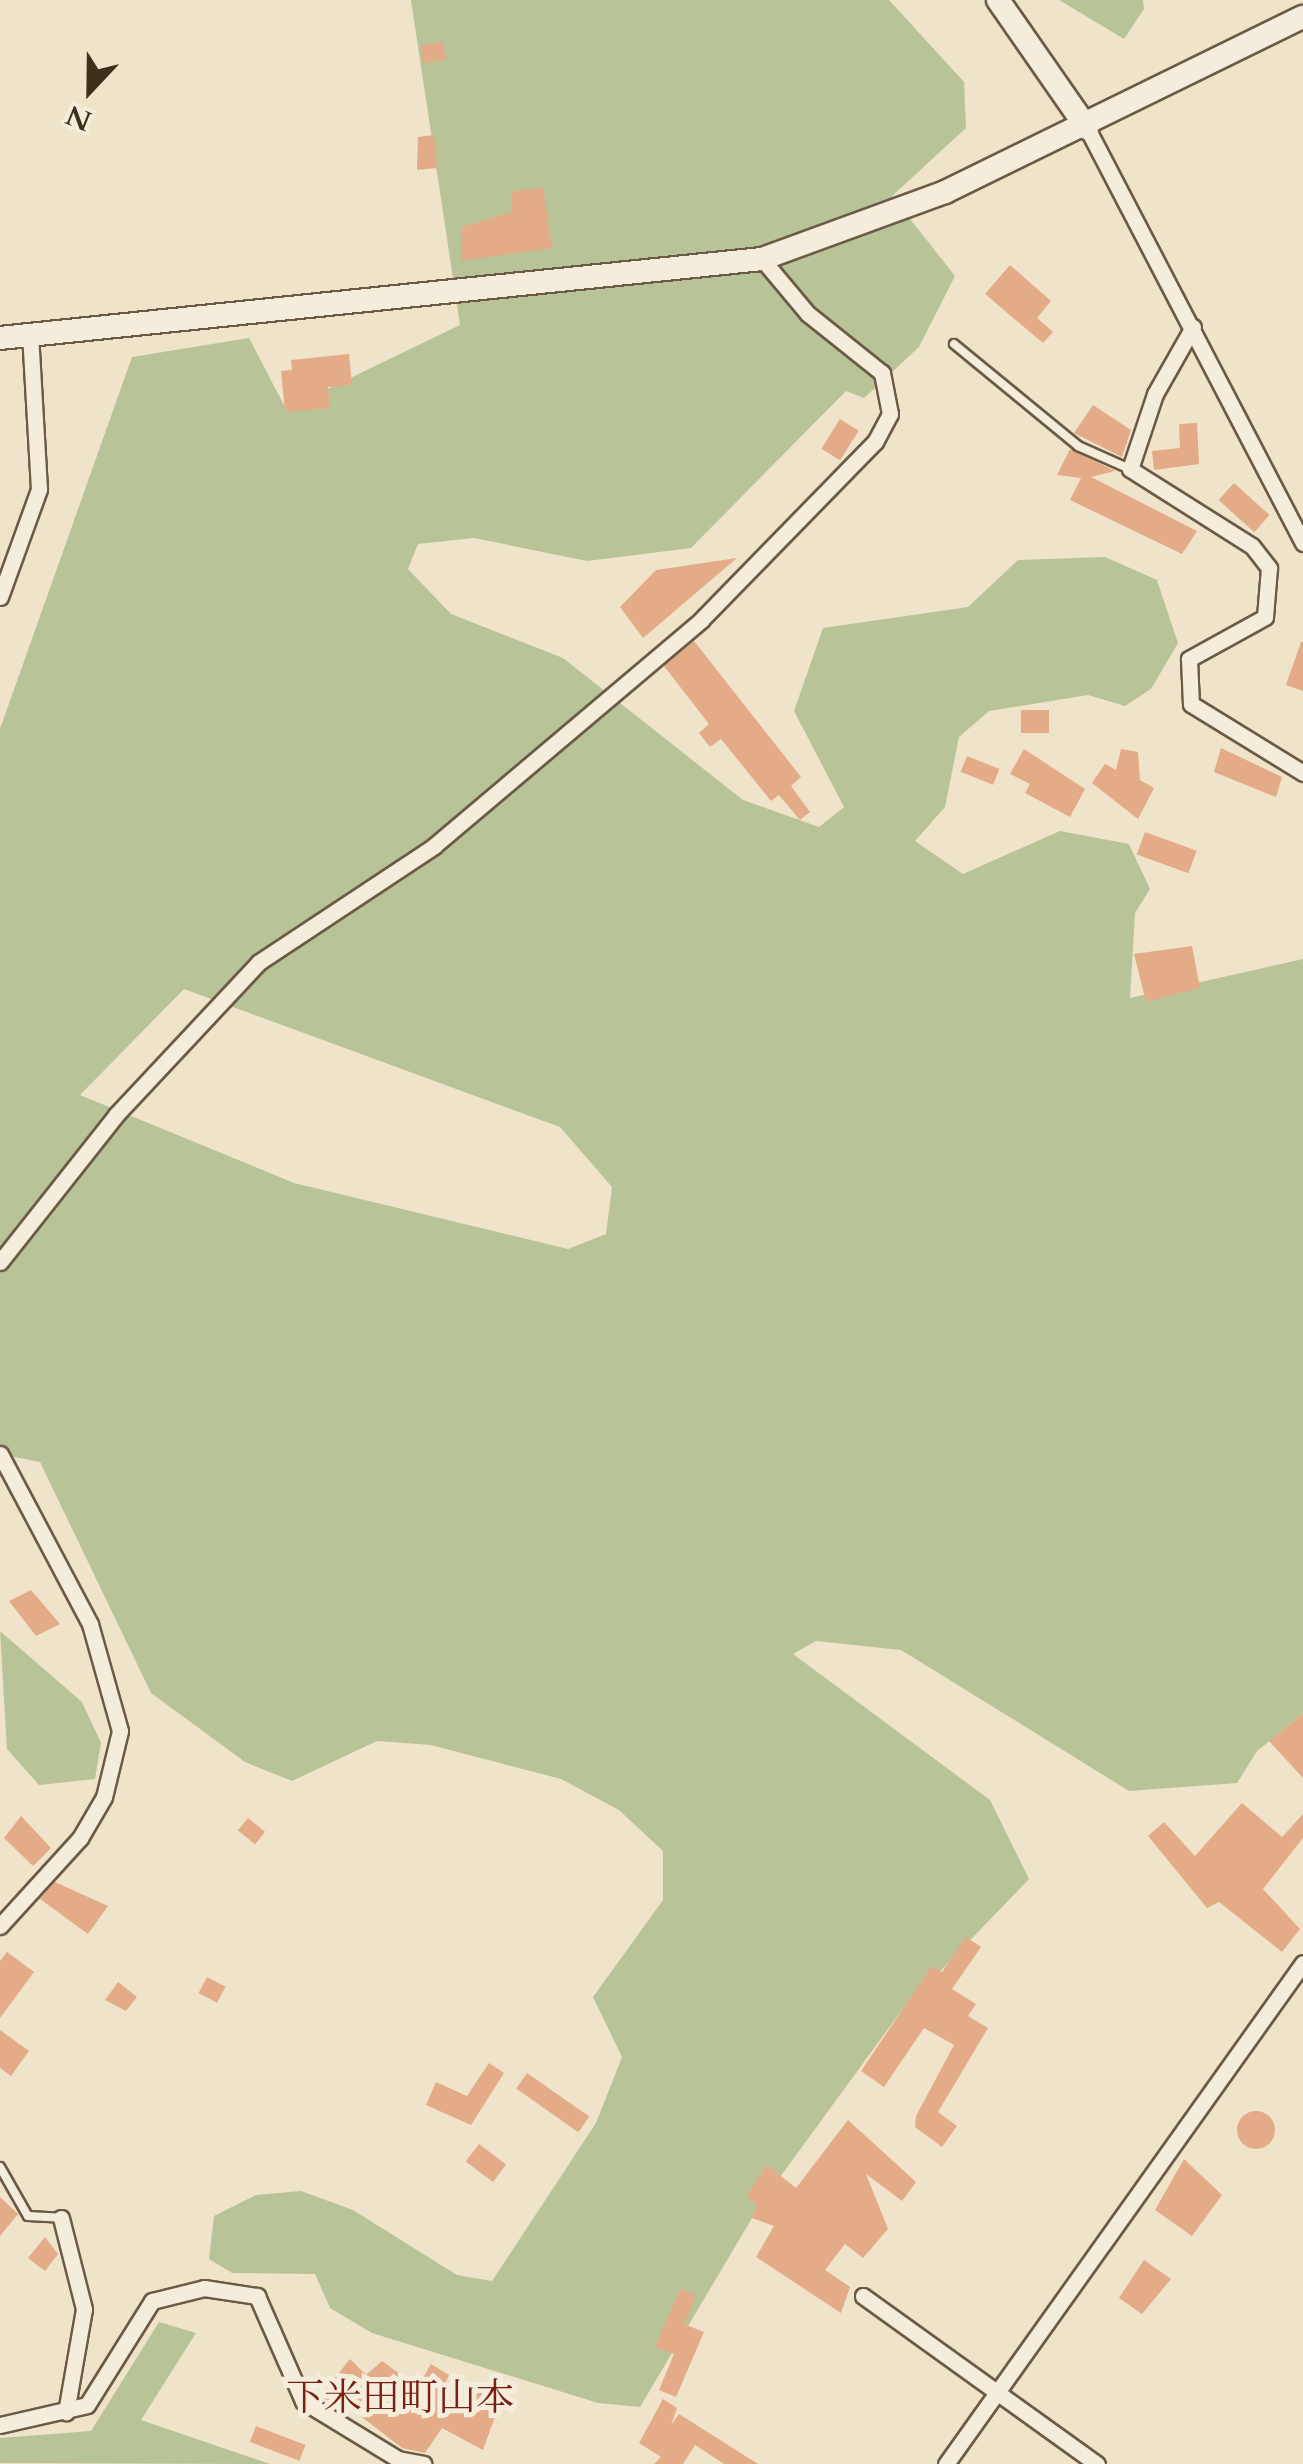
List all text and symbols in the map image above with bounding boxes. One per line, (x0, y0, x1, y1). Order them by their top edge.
north arrow (40, 40, 140, 140)
text: N (60, 96, 97, 140)
district label: 下米田町山本 (286, 2376, 514, 2422)

